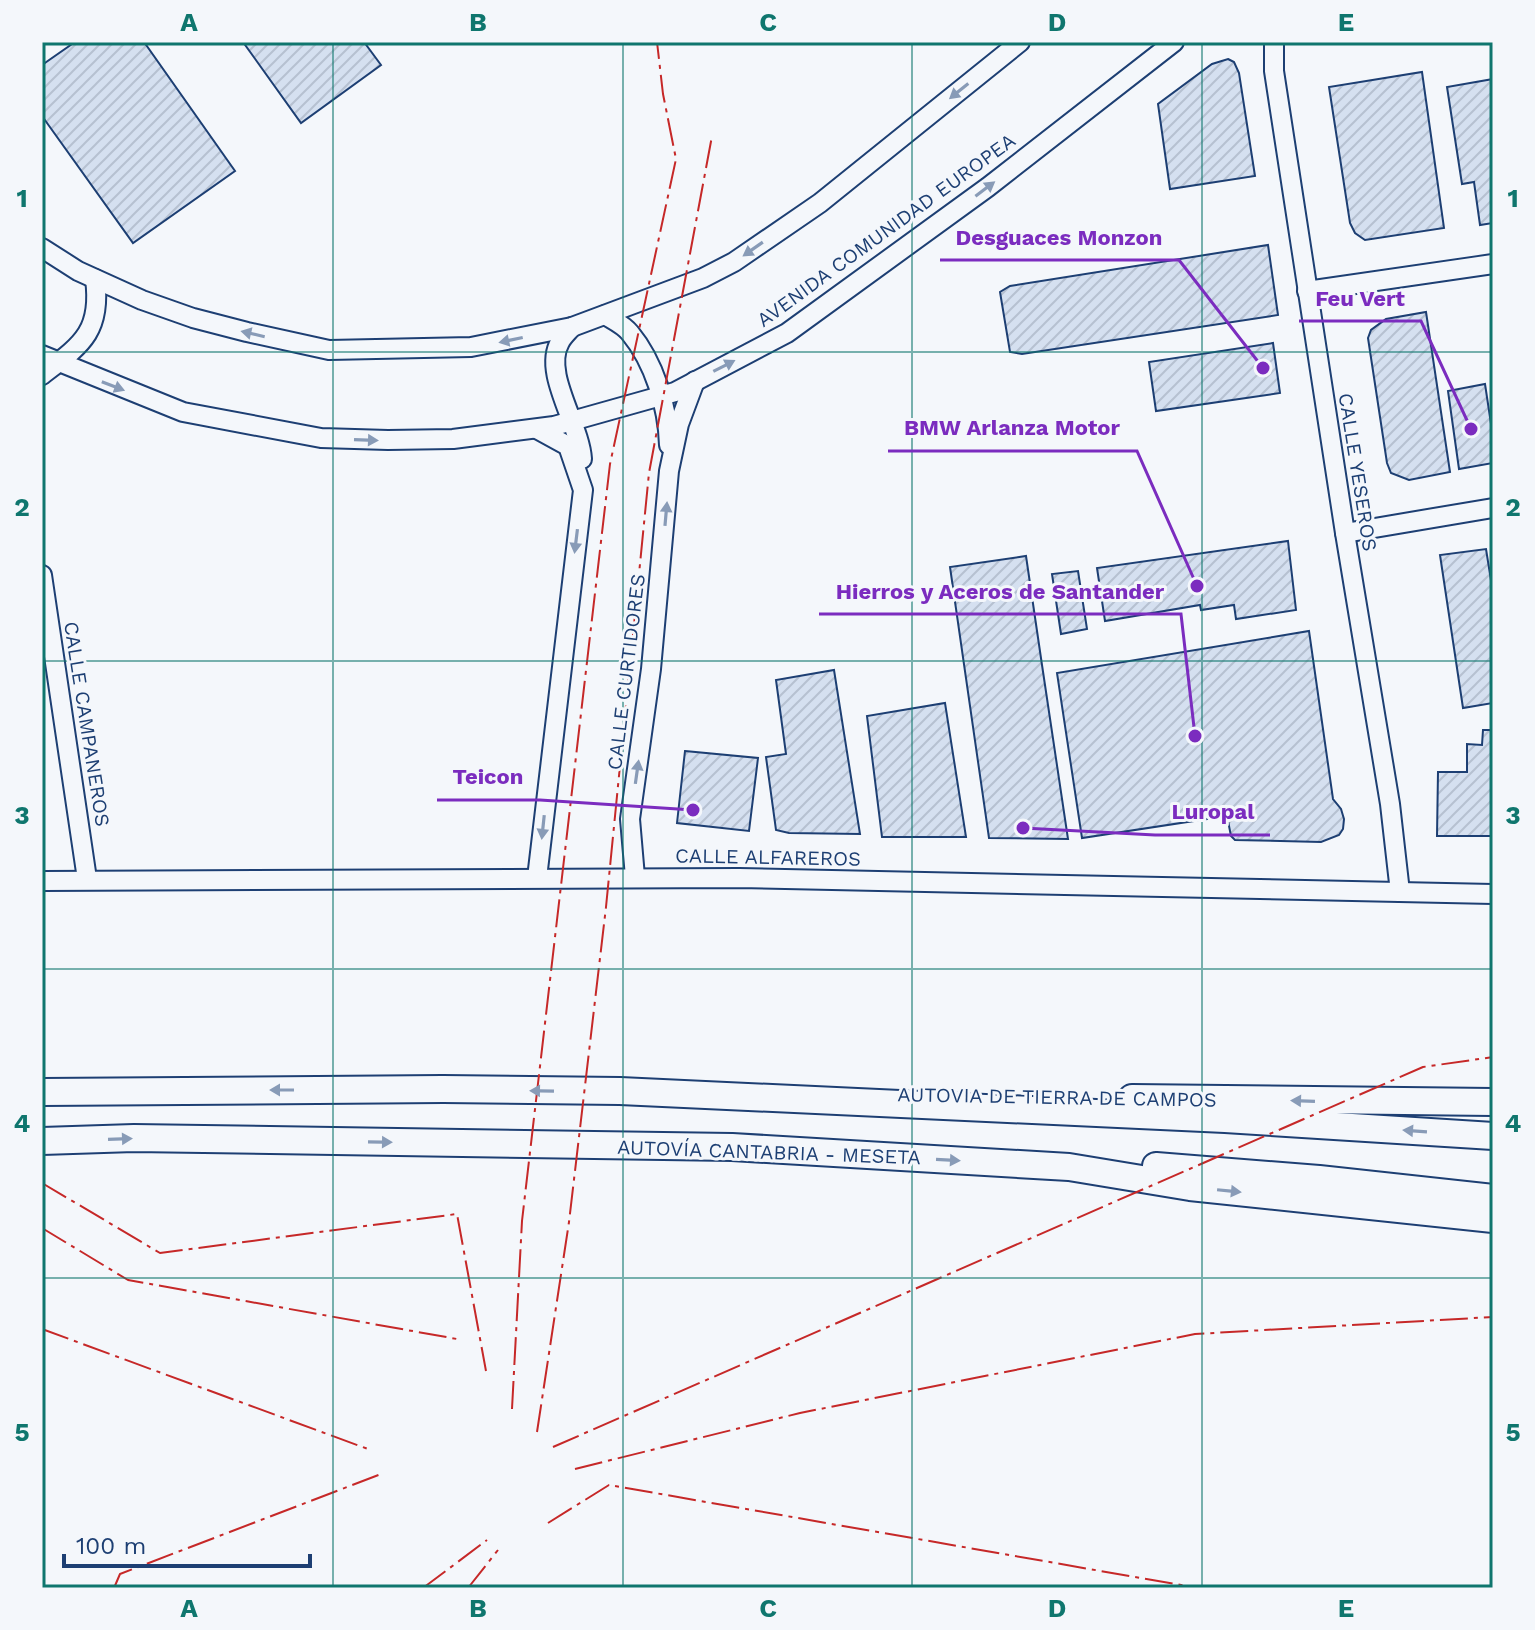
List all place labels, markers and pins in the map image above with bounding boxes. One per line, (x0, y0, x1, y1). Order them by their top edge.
callout: Desguaces Monzon (940, 214, 1179, 260)
callout: Feu Vert (1299, 275, 1421, 321)
callout: BMW Arlanza Motor (888, 405, 1137, 451)
callout: Hierros y Aceros de Santander (819, 568, 1181, 614)
callout: Teicon (437, 754, 540, 800)
callout: Luropal (1155, 789, 1270, 835)

